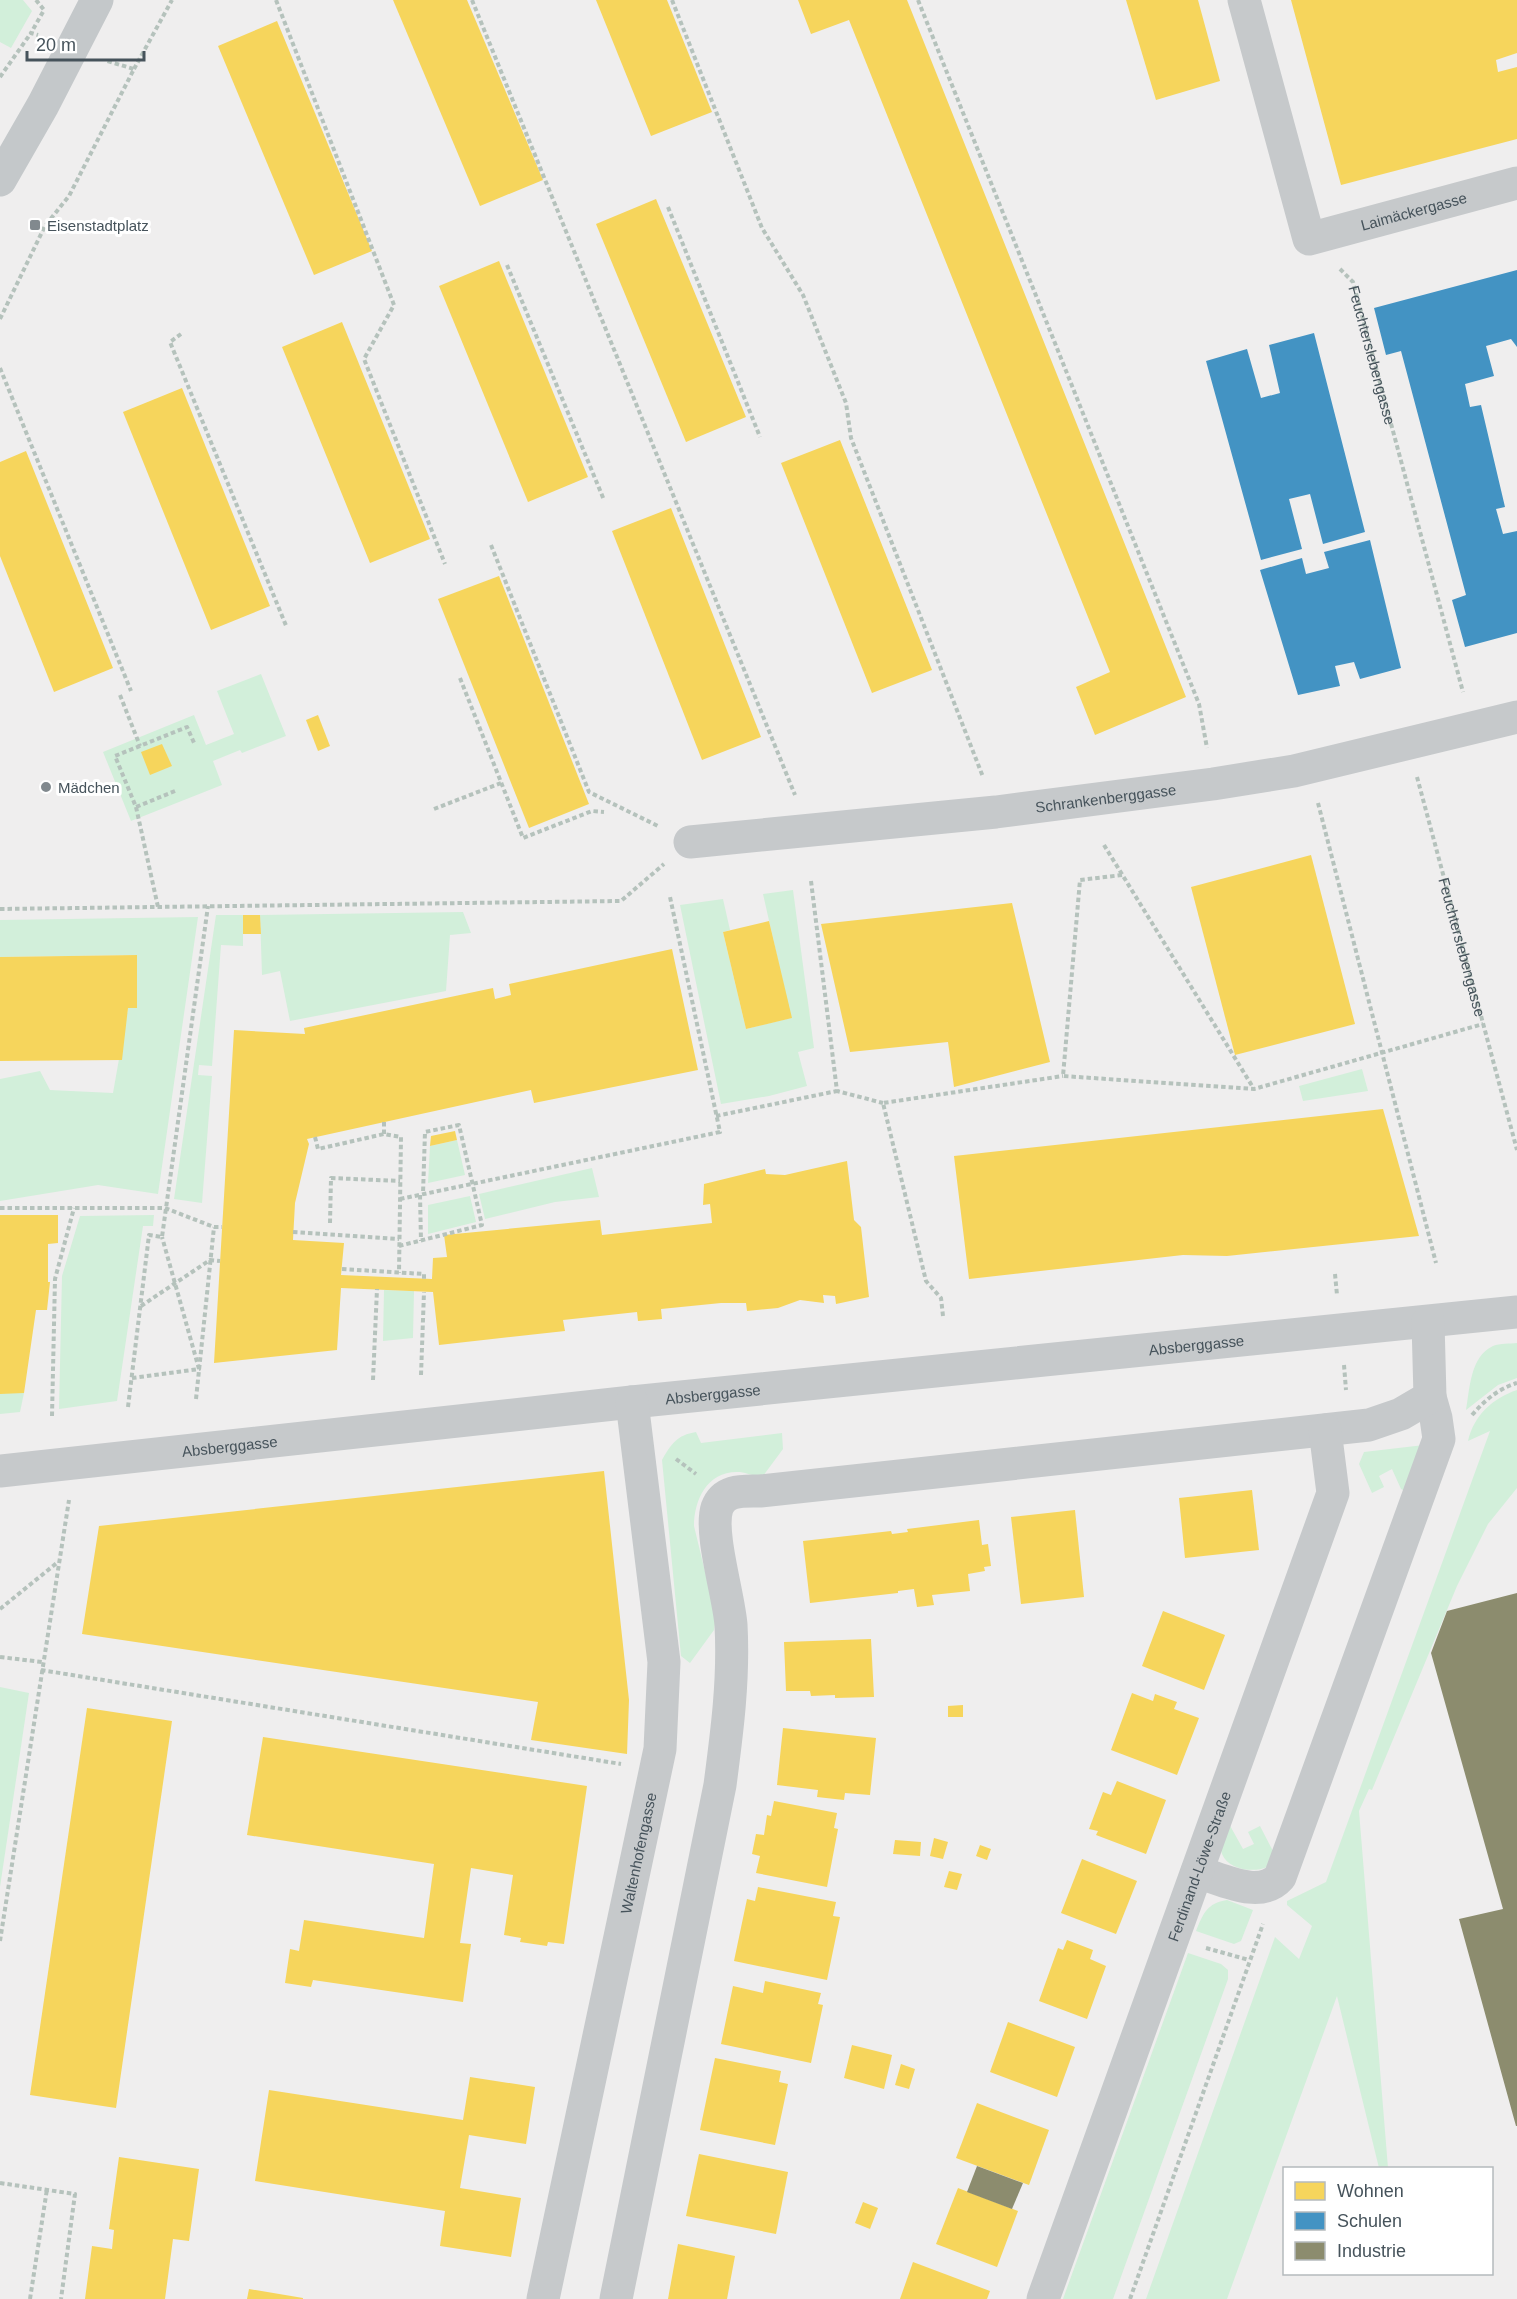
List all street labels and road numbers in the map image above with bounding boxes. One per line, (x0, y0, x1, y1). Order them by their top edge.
street label: Laimäckergasse (1359, 188, 1469, 233)
street label: Feuchterslebengasse (1346, 284, 1399, 427)
street label: Schrankenberggasse (1034, 780, 1177, 815)
street label: Feuchterslebengasse (1436, 876, 1489, 1018)
street label: Absberggasse (1148, 1331, 1245, 1358)
street label: Absberggasse (664, 1380, 761, 1407)
street label: Absberggasse (181, 1432, 278, 1460)
street label: Ferdinand-Löwe-Straße (1164, 1789, 1234, 1944)
street label: Waltenhofengasse (617, 1791, 659, 1915)

